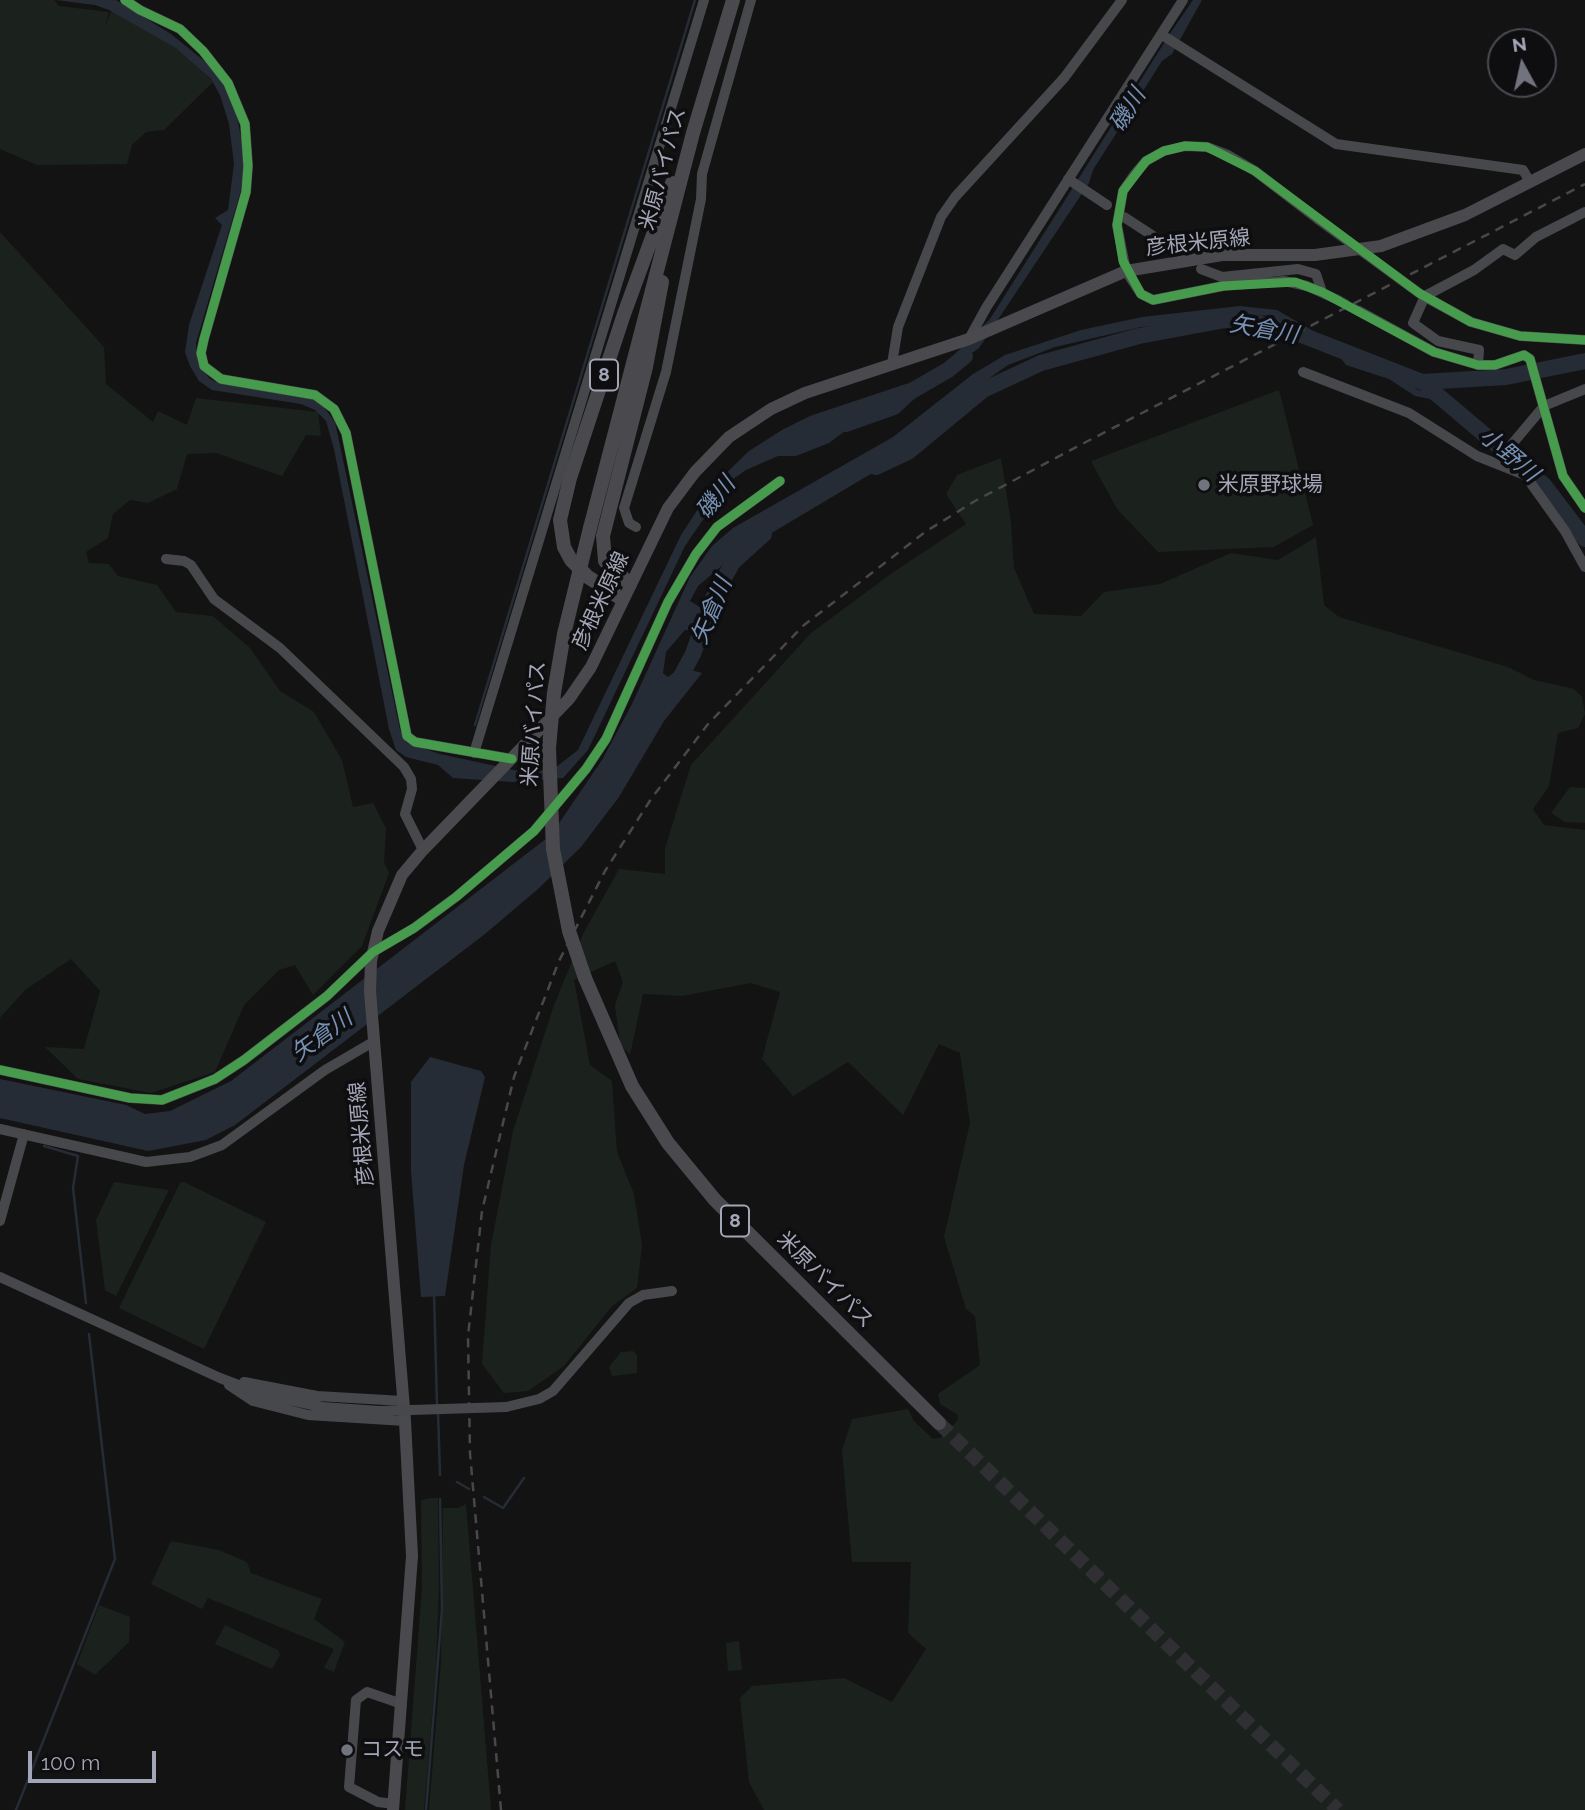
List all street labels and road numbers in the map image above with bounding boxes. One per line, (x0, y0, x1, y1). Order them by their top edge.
street label: 米原バイパス (635, 105, 691, 233)
street label: 彦根米原線 (1144, 225, 1252, 261)
road number: 8 (590, 360, 618, 390)
street label: 彦根米原線 (567, 548, 635, 654)
street label: 米原バイパス (517, 660, 551, 788)
street label: 彦根米原線 (345, 1081, 379, 1187)
road number: 8 (721, 1205, 749, 1236)
street label: 米原バイパス (772, 1227, 878, 1333)

